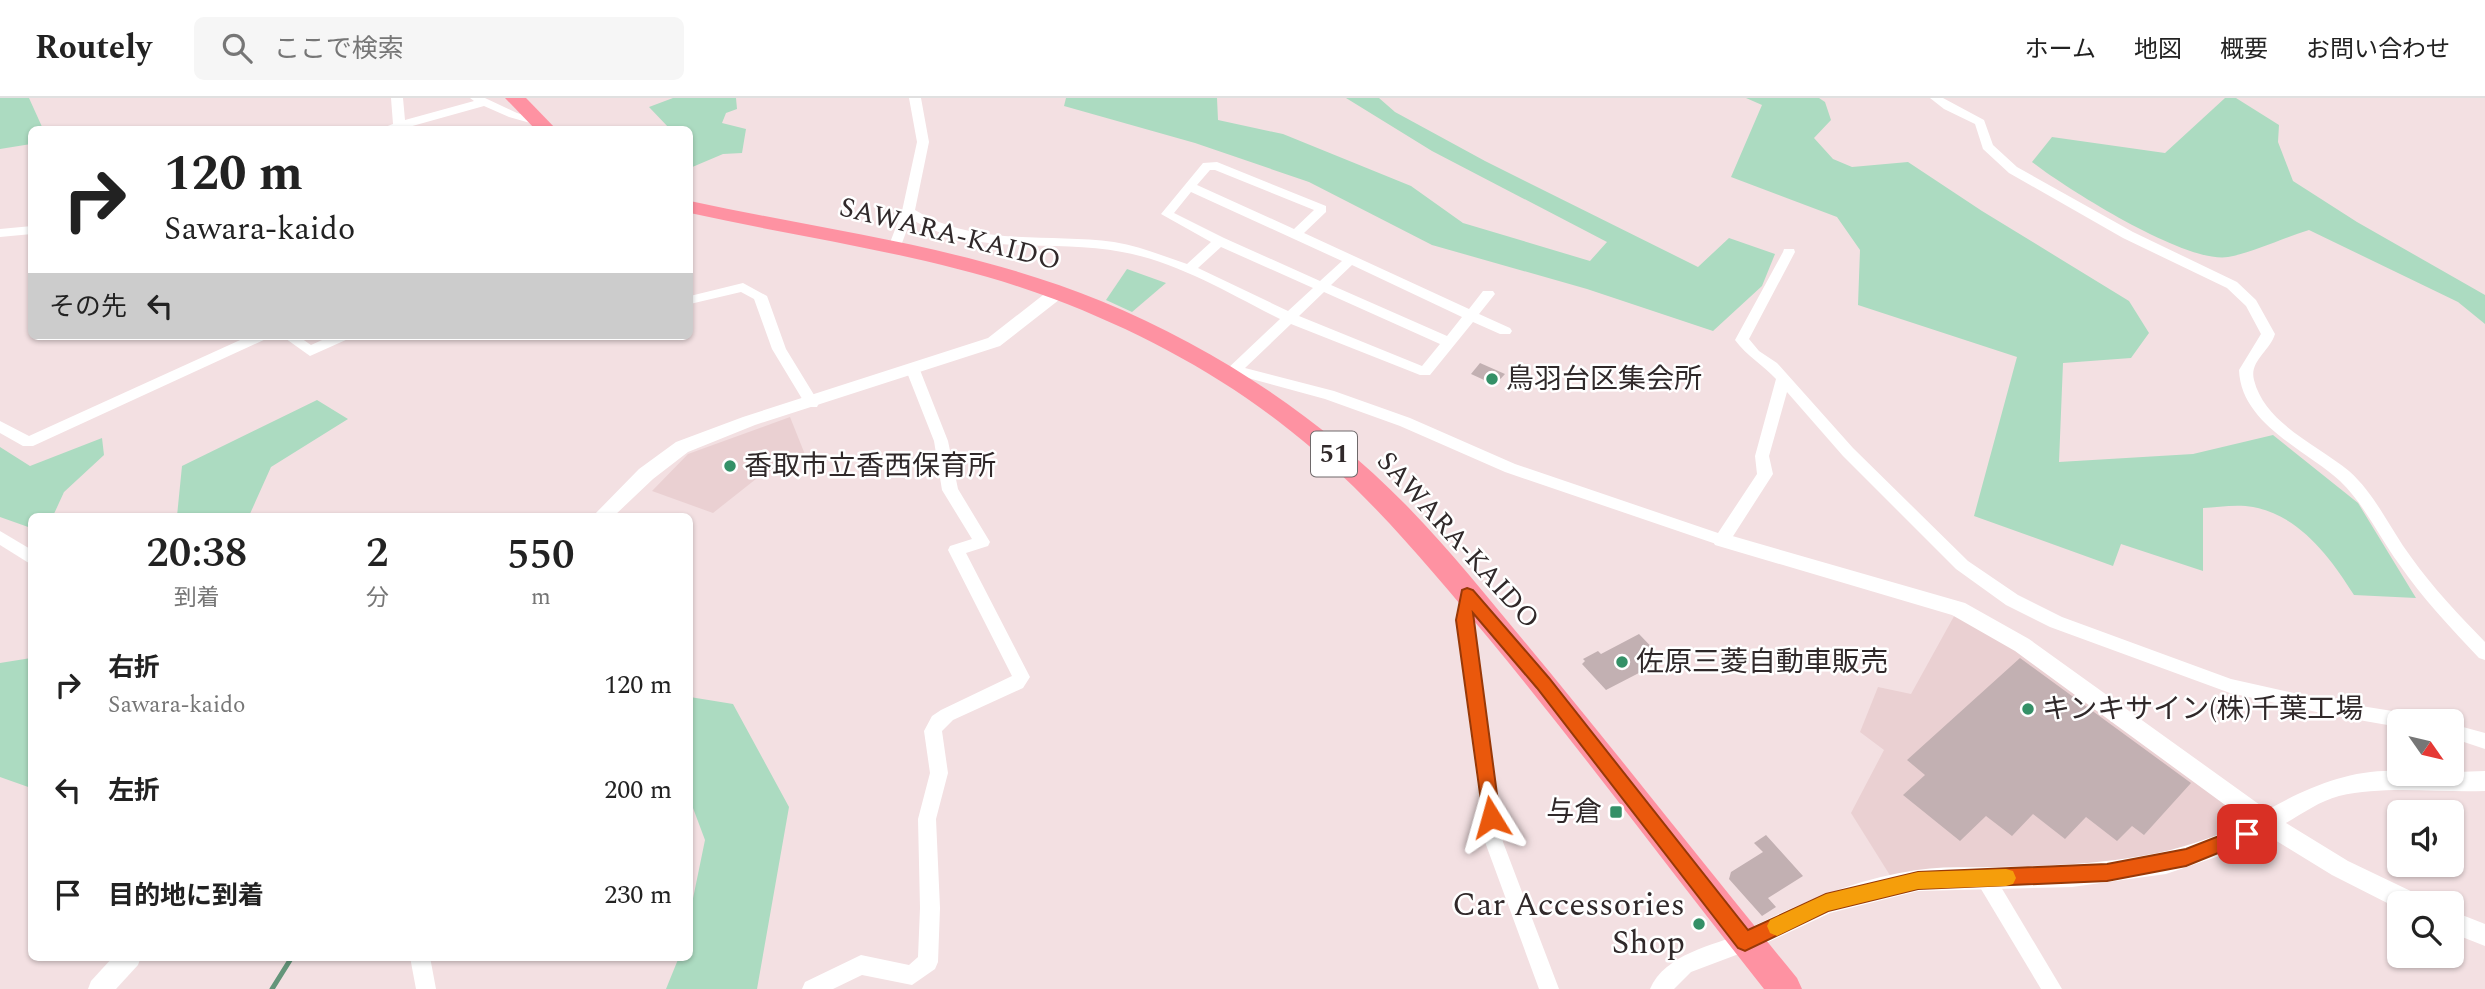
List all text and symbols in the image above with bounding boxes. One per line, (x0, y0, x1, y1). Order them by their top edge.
search box (194, 17, 684, 80)
text: Routely (35, 23, 152, 73)
icon: search (218, 29, 256, 67)
text: ここで検索 (274, 29, 404, 69)
text: ホーム (2025, 32, 2096, 68)
text: 地図 (2134, 32, 2182, 68)
text: 概要 (2220, 32, 2268, 68)
text: お問い合わせ (2306, 32, 2450, 68)
text: 120 m (164, 137, 303, 212)
icon: right (49, 154, 140, 245)
street label: SAWARA-KAIDO (835, 186, 1065, 282)
text: Sawara-kaido (164, 205, 355, 254)
text: その先 (49, 287, 127, 327)
icon: left (141, 287, 179, 325)
place label: 鳥羽台区集会所 (1506, 358, 1702, 401)
marker: 鳥羽台区集会所 (1484, 371, 1500, 387)
road number: 51 (1311, 432, 1357, 476)
street label: SAWARA-KAIDO (1366, 441, 1550, 639)
place label: 香取市立香西保育所 (744, 445, 996, 488)
marker: 香取市立香西保育所 (722, 458, 738, 474)
text: 20:38 (146, 522, 247, 585)
text: 2 (366, 522, 388, 585)
text: 550 (507, 524, 575, 587)
text: m (531, 580, 551, 615)
text: 到着 (174, 581, 220, 616)
text: 分 (366, 581, 389, 616)
place label: 佐原三菱自動車販売 (1636, 641, 1888, 684)
text: 右折 (108, 648, 160, 688)
marker: 佐原三菱自動車販売 (1614, 654, 1630, 670)
text: 120 m (604, 665, 672, 705)
icon: right (49, 666, 87, 704)
text: Sawara-kaido (108, 688, 245, 723)
place label: キンキサイン(株)千葉工場 (2042, 688, 2363, 731)
marker: キンキサイン(株)千葉工場 (2020, 701, 2036, 717)
north arrow (2387, 709, 2464, 786)
map controls (2387, 709, 2464, 968)
text: 200 m (604, 770, 672, 810)
icon: left (49, 771, 87, 809)
text: 左折 (108, 771, 160, 811)
position arrow (1454, 780, 1528, 854)
place label: 与倉 (1546, 791, 1602, 834)
button: sound (2387, 800, 2464, 877)
marker: 与倉 (1608, 804, 1624, 820)
pin (2217, 804, 2277, 864)
icon: arrive (2228, 815, 2266, 853)
text: 230 m (604, 875, 672, 915)
icon: arrive (49, 876, 87, 914)
text: 目的地に到着 (108, 876, 264, 916)
place label: Car Accessories Shop (1452, 880, 1685, 968)
button: search (2387, 891, 2464, 968)
marker: Car Accessories Shop (1691, 916, 1707, 932)

